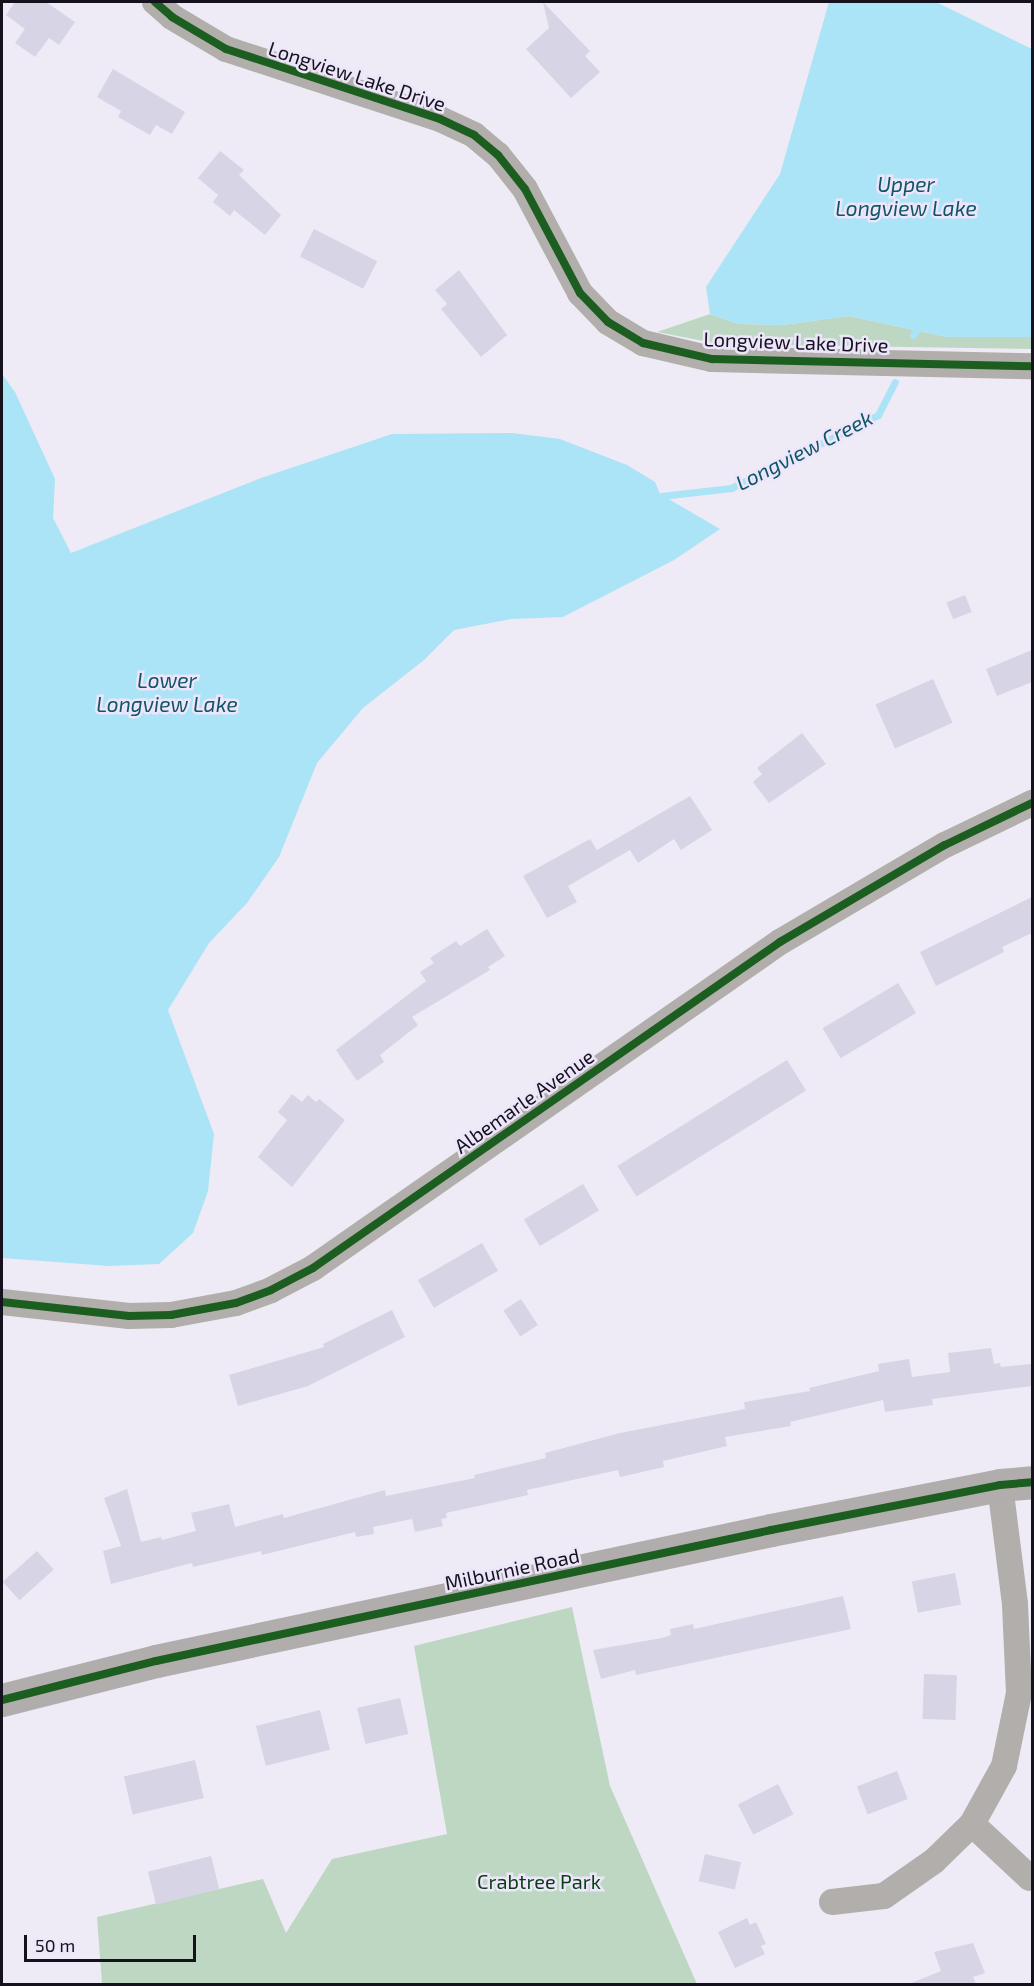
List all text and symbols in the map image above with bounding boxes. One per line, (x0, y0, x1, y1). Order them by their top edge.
street label: Longview Lake Drive (265, 36, 449, 116)
water label: Upper Longview Lake (835, 171, 977, 221)
street label: Longview Lake Drive (703, 327, 889, 357)
water label: Longview Creek (731, 405, 877, 495)
water label: Lower Longview Lake (96, 667, 238, 717)
street label: Albemarle Avenue (449, 1044, 599, 1158)
street label: Milburnie Road (442, 1543, 582, 1595)
park label: Crabtree Park (477, 1869, 601, 1893)
scale bar (27, 1923, 200, 1961)
text: 50 m (35, 1934, 75, 1956)

